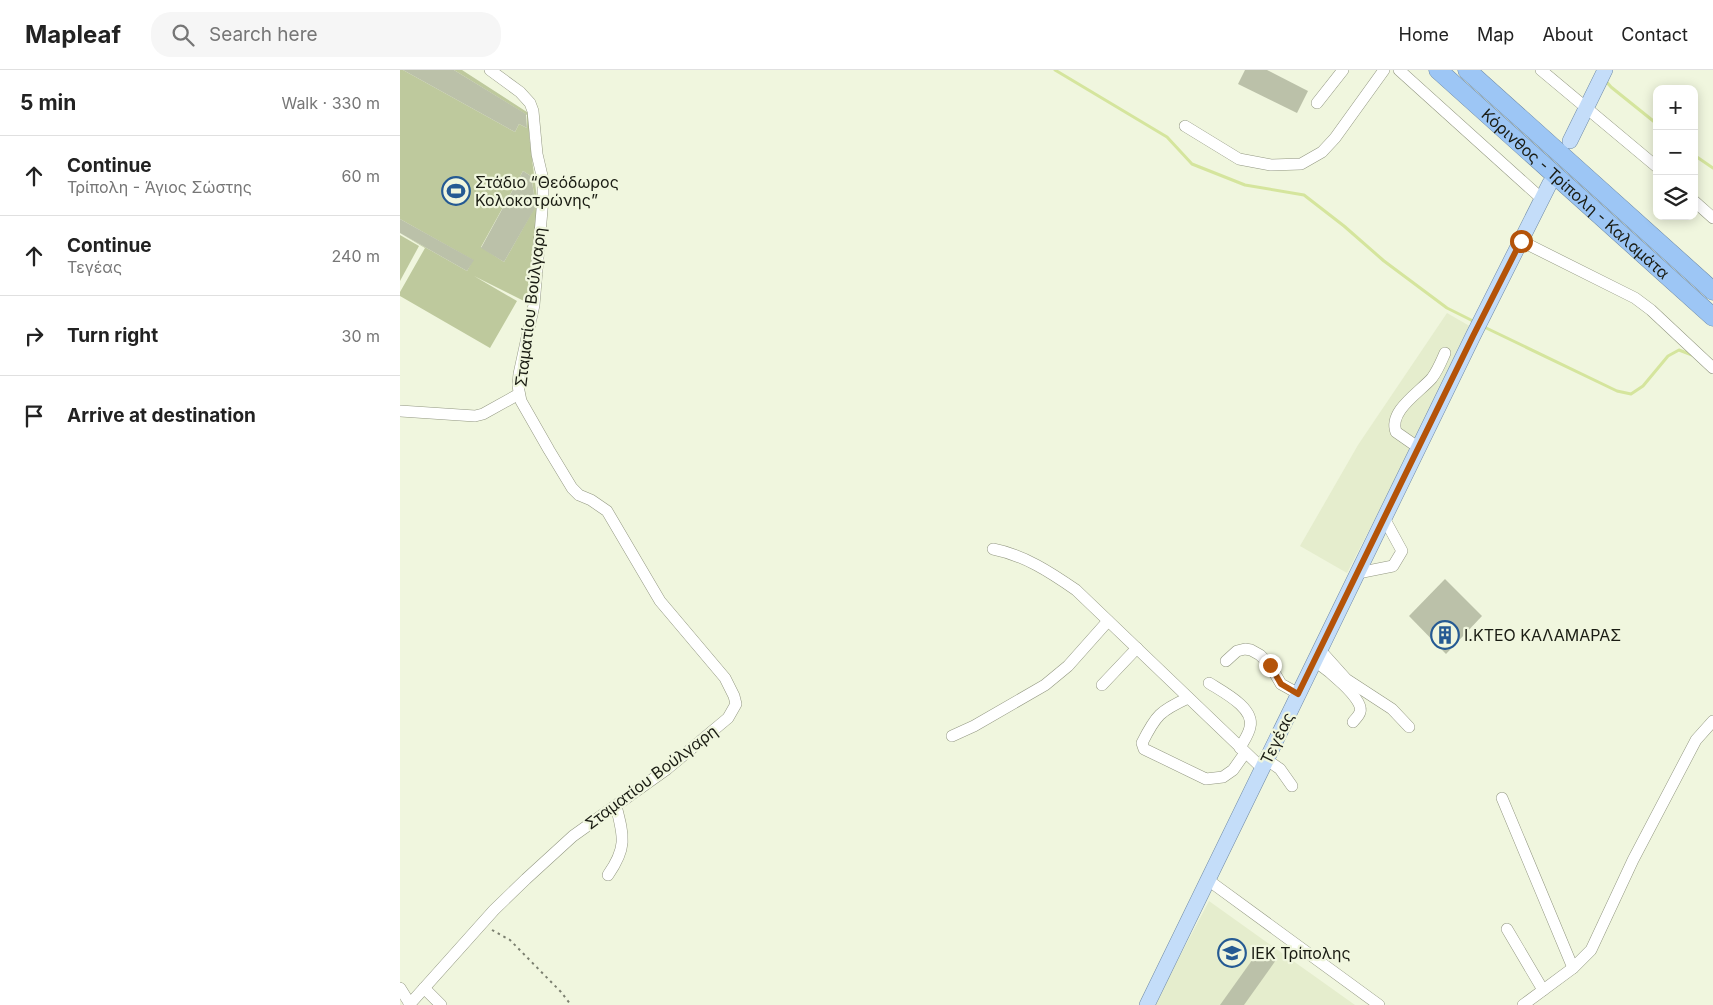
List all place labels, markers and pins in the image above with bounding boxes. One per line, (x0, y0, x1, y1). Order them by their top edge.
place label: Στάδιο “Θεόδωρος Κολοκοτρώνης” (475, 172, 619, 210)
sports icon: Στάδιο “Θεόδωρος Κολοκοτρώνης” (441, 176, 471, 206)
building icon: Ι.ΚΤΕΟ ΚΑΛΑΜΑΡΑΣ (1430, 620, 1460, 650)
place label: Ι.ΚΤΕΟ ΚΑΛΑΜΑΡΑΣ (1464, 625, 1621, 645)
school or university icon: ΙΕΚ Τρίπολης (1217, 938, 1247, 968)
place label: ΙΕΚ Τρίπολης (1251, 943, 1351, 963)

